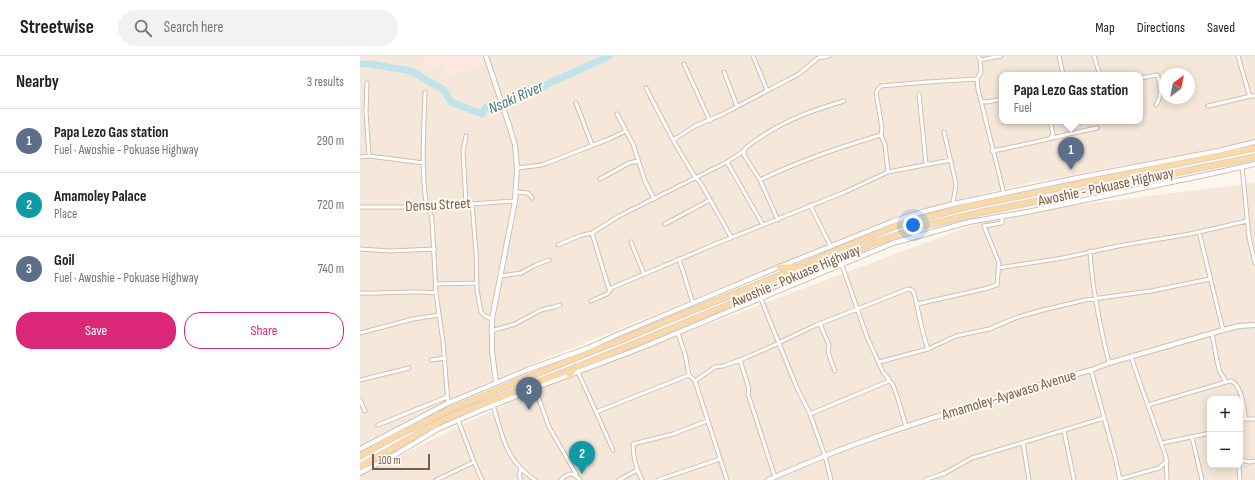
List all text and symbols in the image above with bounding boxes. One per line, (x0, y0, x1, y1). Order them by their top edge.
search box (118, 10, 398, 46)
text: Streetwise (20, 16, 94, 39)
icon: search (132, 17, 154, 39)
text: Search here (164, 18, 223, 37)
text: Map (1095, 19, 1115, 36)
text: Directions (1137, 19, 1185, 36)
text: Saved (1207, 19, 1235, 36)
north arrow (1159, 68, 1195, 104)
text: Nearby (16, 72, 59, 92)
popup (999, 72, 1143, 124)
text: 3 results (307, 74, 344, 90)
water label: Nsaki River (486, 77, 547, 119)
text: Papa Lezo Gas station (1014, 81, 1128, 100)
text: Fuel (1014, 100, 1032, 116)
text: Papa Lezo Gas station (54, 123, 168, 142)
text: 1 (26, 133, 32, 149)
text: 290 m (317, 133, 344, 149)
pin: 1 (1058, 137, 1084, 170)
text: Fuel · Awoshie - Pokuase Highway (54, 142, 199, 158)
street label: Awoshie - Pokuase Highway (1035, 163, 1176, 211)
text: Amamoley Palace (54, 187, 146, 206)
street label: Densu Street (405, 194, 472, 216)
text: 2 (26, 197, 32, 213)
text: 720 m (317, 197, 344, 213)
text: Place (54, 206, 77, 222)
your location (903, 215, 923, 235)
street label: Awoshie - Pokuase Highway (728, 240, 864, 312)
text: Goil (54, 251, 75, 270)
text: 3 (26, 261, 32, 277)
text: 740 m (318, 261, 344, 277)
text: Fuel · Awoshie - Pokuase Highway (54, 270, 199, 286)
button: Save (16, 312, 176, 349)
button: Share (184, 312, 344, 349)
street label: Amamoley-Ayawaso Avenue (938, 365, 1079, 425)
pin: 3 (516, 377, 542, 410)
map controls (1207, 396, 1243, 468)
button: + (1207, 396, 1243, 432)
button: − (1207, 432, 1243, 468)
pin: 2 (569, 441, 595, 474)
scale bar (372, 452, 430, 471)
text: 100 m (378, 454, 400, 467)

